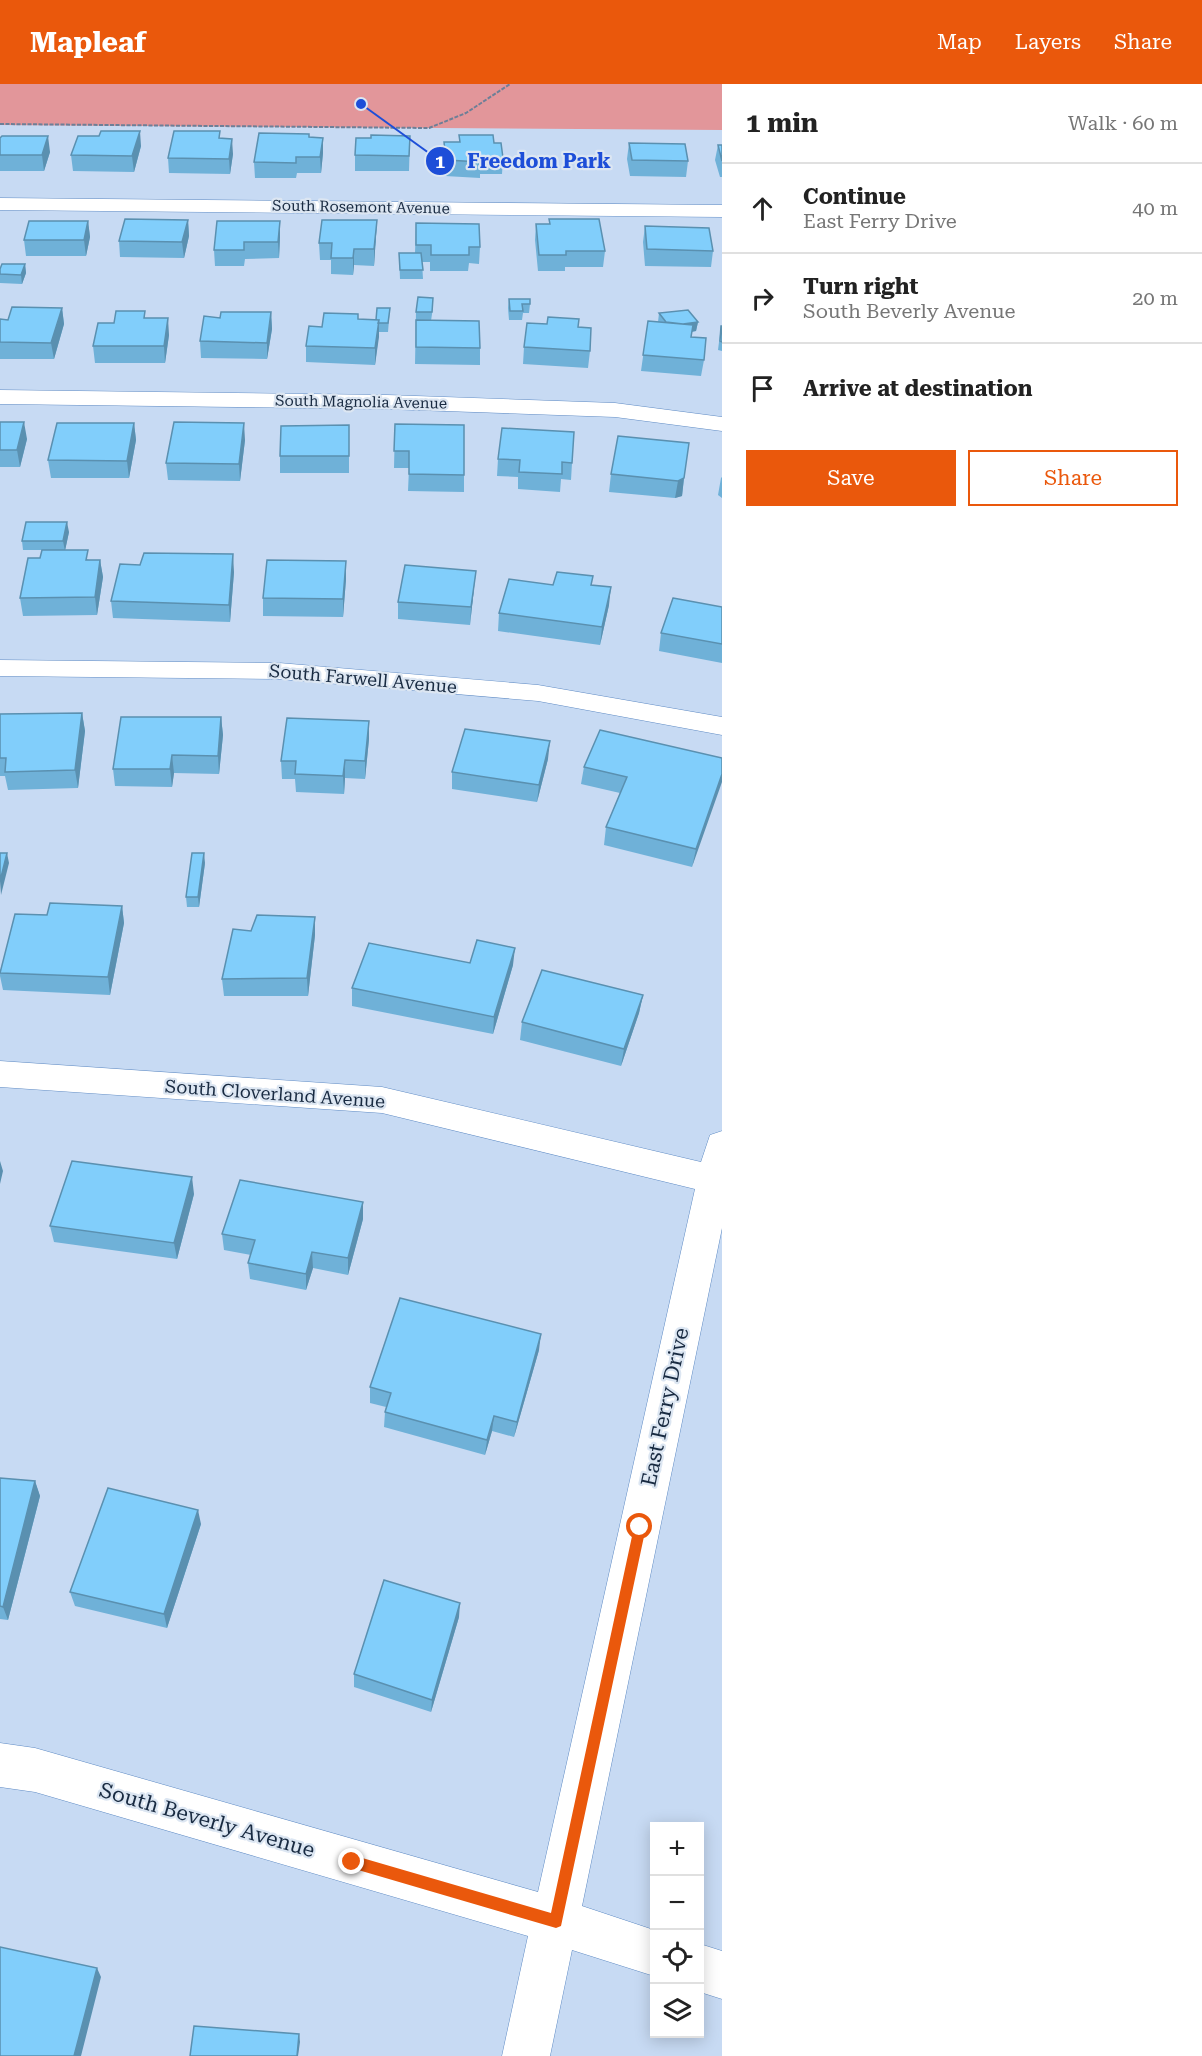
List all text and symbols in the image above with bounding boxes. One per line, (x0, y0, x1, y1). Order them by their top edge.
text: Mapleaf (30, 26, 146, 59)
text: Map (937, 30, 982, 54)
text: Layers (1015, 30, 1081, 54)
text: Share (1114, 30, 1172, 54)
text: 1 min (746, 108, 818, 138)
text: Walk · 60 m (1068, 111, 1178, 135)
callout: Freedom Park (425, 142, 622, 180)
text: Freedom Park (467, 149, 611, 173)
text: 1 (435, 151, 445, 172)
text: Continue (803, 184, 906, 209)
icon: ahead (746, 192, 779, 225)
street label: South Rosemont Avenue (272, 196, 450, 218)
text: 40 m (1132, 196, 1178, 220)
text: East Ferry Drive (803, 209, 957, 233)
text: Turn right (803, 274, 918, 299)
icon: right (746, 282, 779, 315)
text: 20 m (1132, 286, 1178, 310)
text: South Beverly Avenue (803, 299, 1015, 323)
icon: arrive (746, 372, 779, 405)
text: Arrive at destination (803, 376, 1032, 401)
street label: South Magnolia Avenue (275, 392, 447, 412)
button: Save (746, 450, 956, 506)
button: Share (968, 450, 1178, 506)
street label: South Farwell Avenue (268, 660, 458, 697)
street label: South Cloverland Avenue (164, 1075, 386, 1112)
street label: East Ferry Drive (636, 1326, 694, 1488)
route start (626, 1513, 652, 1539)
street label: South Beverly Avenue (97, 1778, 317, 1862)
map controls (650, 1822, 704, 2038)
button: + (650, 1822, 704, 1876)
route end (338, 1848, 364, 1874)
button: − (650, 1876, 704, 1930)
button: locate (650, 1930, 704, 1984)
button: layers (650, 1984, 704, 2038)

